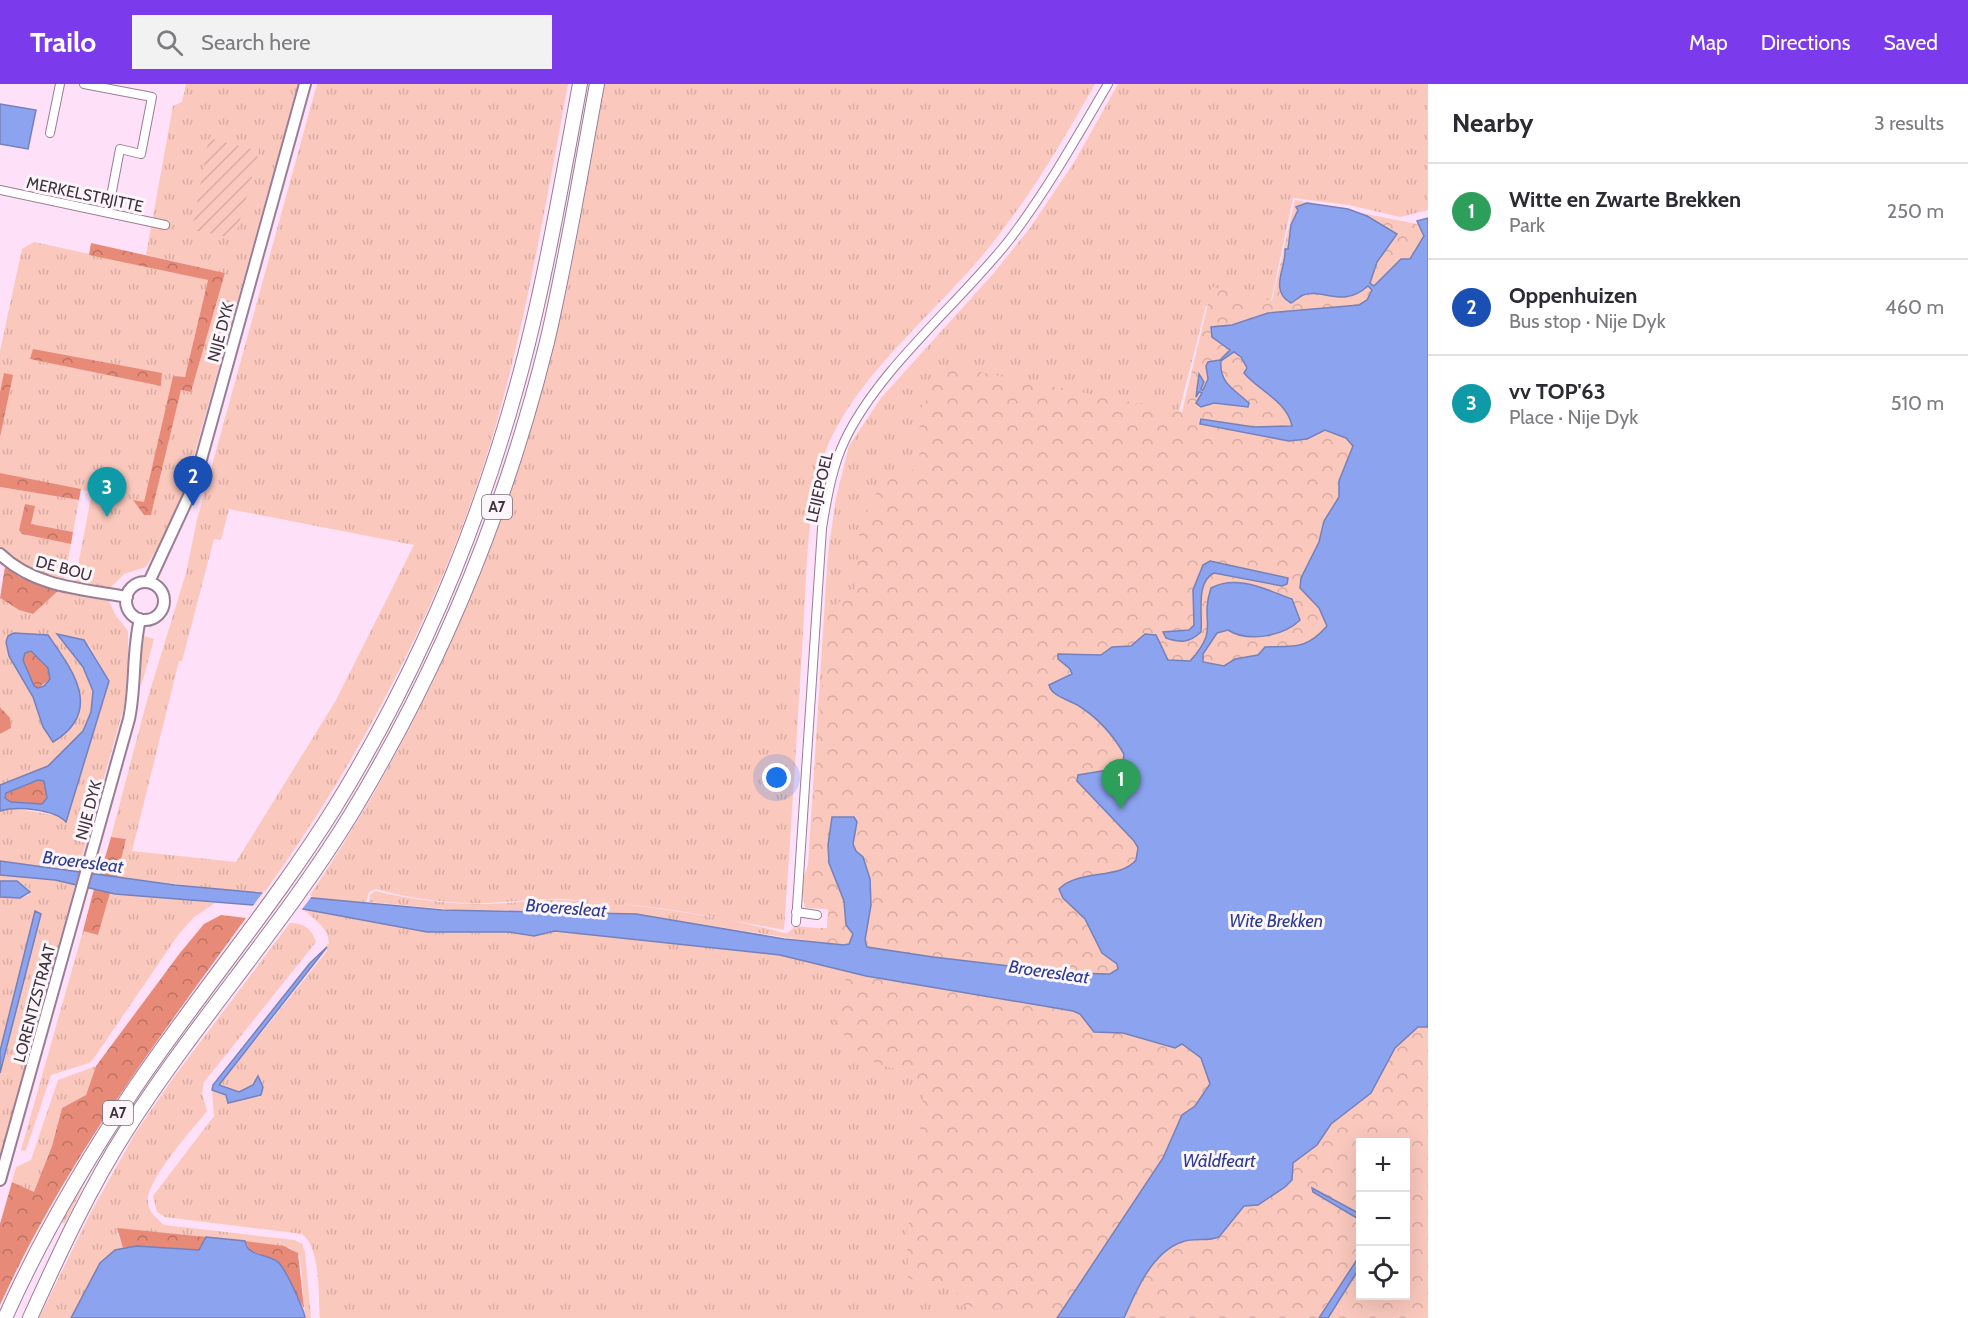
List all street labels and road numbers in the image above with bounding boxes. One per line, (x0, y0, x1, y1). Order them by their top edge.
street label: MERKELSTRJITTE (25, 173, 145, 216)
street label: NIJE DYK (203, 300, 238, 364)
street label: LEIJEPOEL (802, 450, 837, 524)
road number: A7 (482, 495, 512, 519)
street label: DE BOU (34, 552, 94, 585)
street label: NIJE DYK (71, 778, 106, 842)
street label: LORENTZSTRAAT (10, 941, 60, 1064)
road number: A7 (103, 1101, 133, 1125)

